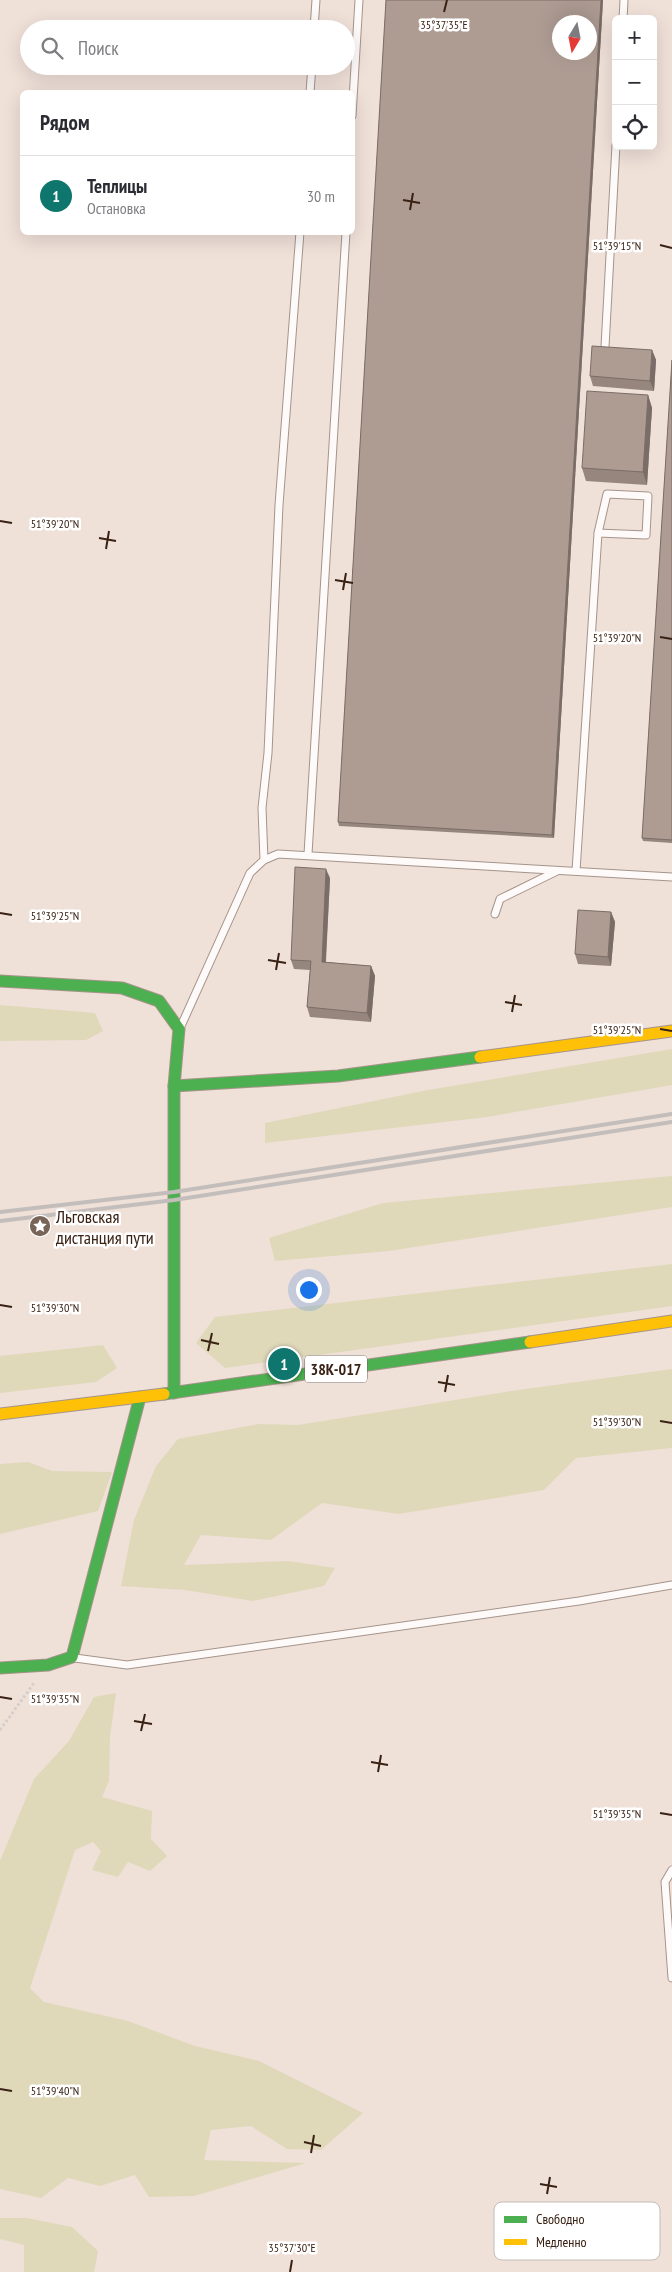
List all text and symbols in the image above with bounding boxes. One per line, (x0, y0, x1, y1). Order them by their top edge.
north arrow (552, 15, 597, 60)
map controls (612, 15, 657, 150)
button: + (612, 15, 657, 60)
text: 35°37'35"E (420, 17, 468, 32)
search box (20, 20, 355, 75)
icon: search (38, 34, 66, 62)
text: Поиск (78, 36, 119, 60)
button: − (612, 60, 657, 105)
button: locate (612, 105, 657, 150)
text: Рядом (40, 109, 90, 136)
text: Теплицы (87, 174, 147, 198)
text: 1 (52, 186, 60, 206)
text: 30 m (307, 186, 335, 206)
text: Остановка (87, 198, 146, 218)
text: 51°39'15"N (593, 238, 641, 253)
text: 51°39'20"N (31, 516, 79, 531)
text: 51°39'20"N (593, 630, 641, 645)
text: 51°39'25"N (31, 908, 79, 923)
text: 51°39'25"N (593, 1022, 641, 1037)
place label: Льговская дистанция пути (55, 1205, 154, 1249)
place icon: Льговская дистанция пути (28, 1214, 52, 1238)
your location (296, 1277, 322, 1303)
text: 51°39'30"N (31, 1300, 79, 1315)
pin: 1 (268, 1345, 300, 1383)
road number: 38К-017 (305, 1356, 367, 1382)
text: 51°39'30"N (593, 1414, 641, 1429)
text: 51°39'35"N (31, 1691, 79, 1706)
text: 51°39'35"N (593, 1806, 641, 1821)
text: 51°39'40"N (31, 2083, 79, 2098)
legend (494, 2202, 660, 2260)
text: Свободно (536, 2210, 584, 2228)
text: Медленно (536, 2233, 587, 2251)
text: 35°37'30"E (268, 2240, 316, 2255)

